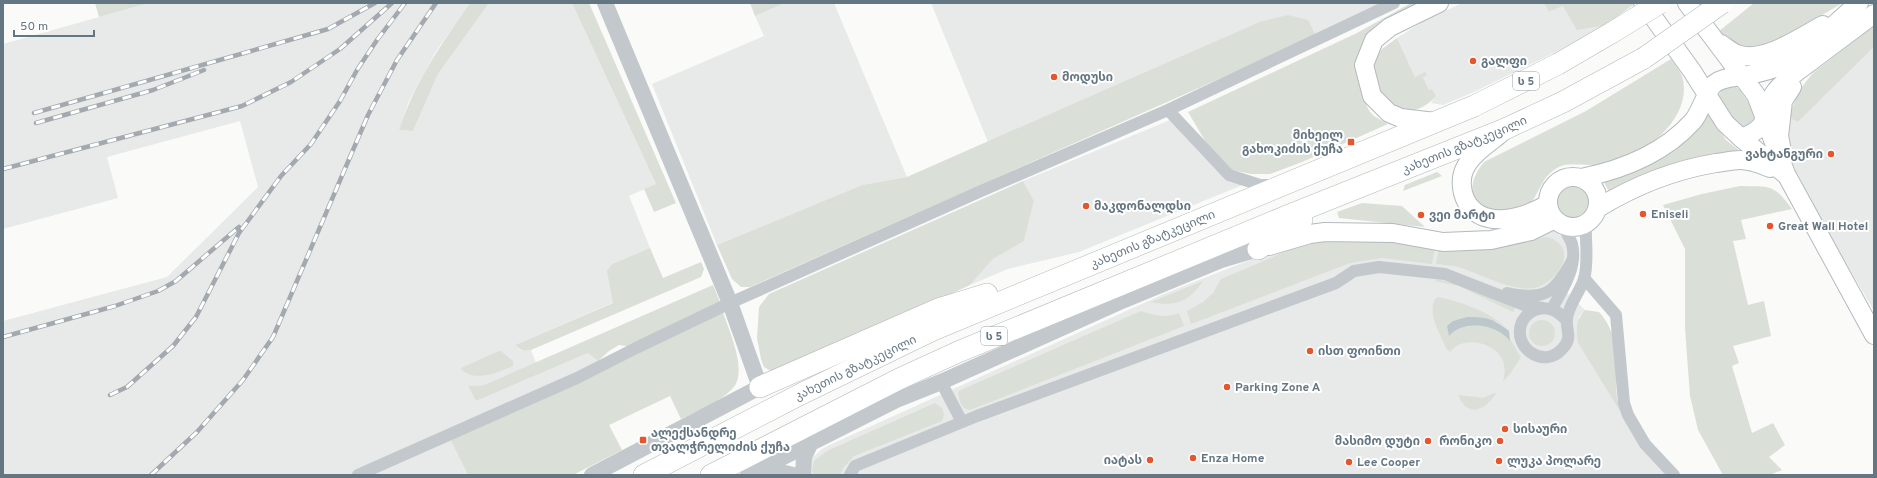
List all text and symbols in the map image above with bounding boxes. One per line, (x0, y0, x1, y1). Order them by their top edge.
scale bar (14, 12, 94, 38)
text: 50 m (20, 19, 48, 35)
place label: გალფი (1481, 54, 1527, 70)
marker: გალფი (1468, 56, 1478, 66)
place label: მოდუსი (1062, 70, 1113, 86)
marker: მოდუსი (1049, 72, 1059, 82)
road number: ს 5 (1513, 72, 1539, 90)
street label: კახეთის გზატკეცილი (1400, 113, 1530, 178)
place label: მიხეილ გახოკიძის ქუჩა (1242, 128, 1343, 158)
marker: მიხეილ გახოკიძის ქუჩა (1346, 137, 1356, 147)
place label: ვახტანგური (1745, 147, 1823, 163)
marker: ვახტანგური (1826, 149, 1836, 159)
place label: მაკდონალდსი (1094, 199, 1191, 215)
marker: მაკდონალდსი (1081, 201, 1091, 211)
street label: კახეთის გზატკეცილი (1088, 207, 1218, 273)
place label: Eniseli (1651, 207, 1688, 223)
place label: ვეი მარტი (1429, 208, 1495, 224)
marker: Eniseli (1638, 209, 1648, 219)
marker: ვეი მარტი (1416, 210, 1426, 220)
place label: Great Wall Hotel (1778, 219, 1868, 235)
marker: Great Wall Hotel (1765, 221, 1775, 231)
road number: ს 5 (981, 327, 1007, 345)
street label: კახეთის გზატკეცილი (792, 332, 919, 405)
place label: ისთ ფოინთი (1318, 344, 1401, 360)
marker: ისთ ფოინთი (1305, 346, 1315, 356)
place label: Parking Zone A (1235, 380, 1321, 396)
marker: Parking Zone A (1222, 382, 1232, 392)
place label: სისაური (1513, 422, 1567, 438)
marker: სისაური (1500, 424, 1510, 434)
place label: ალექსანდრე თვალჭრელიძის ქუჩა (651, 426, 790, 456)
place label: მასიმო დუტი (1335, 434, 1420, 450)
place label: რონიკო (1439, 434, 1492, 450)
marker: ალექსანდრე თვალჭრელიძის ქუჩა (638, 435, 648, 445)
marker: მასიმო დუტი (1423, 436, 1433, 446)
marker: რონიკო (1495, 436, 1505, 446)
place label: Enza Home (1201, 451, 1265, 467)
place label: იატას (1104, 453, 1142, 469)
marker: Enza Home (1188, 453, 1198, 463)
place label: ლუკა პოლარე (1507, 454, 1601, 470)
marker: იატას (1145, 455, 1155, 465)
place label: Lee Cooper (1357, 455, 1420, 471)
marker: ლუკა პოლარე (1494, 456, 1504, 466)
marker: Lee Cooper (1344, 457, 1354, 467)

